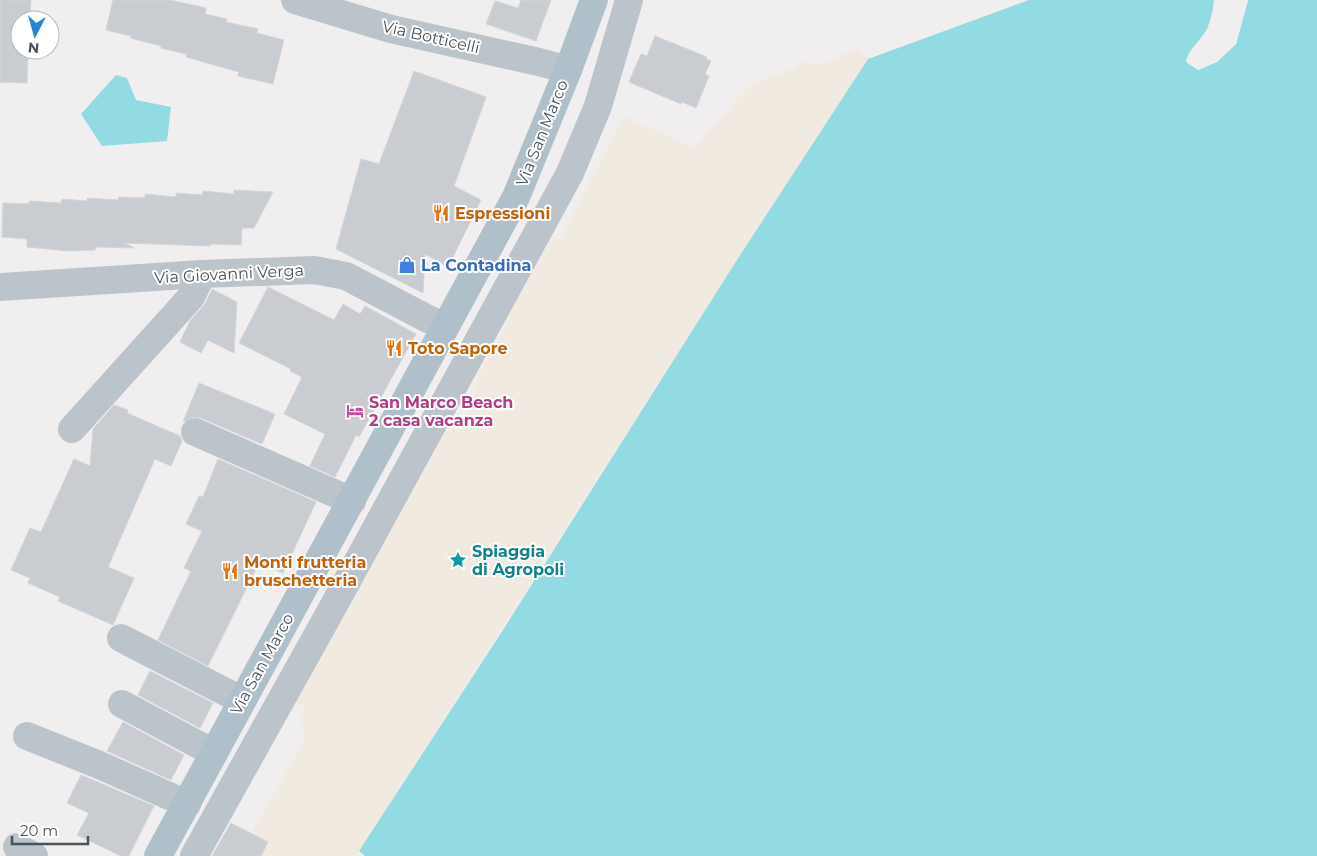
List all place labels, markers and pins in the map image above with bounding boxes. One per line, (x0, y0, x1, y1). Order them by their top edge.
restaurant icon: Espressioni (431, 203, 451, 223)
place label: Espressioni (455, 204, 550, 223)
shop icon: La Contadina (397, 255, 417, 275)
place label: La Contadina (421, 256, 531, 275)
restaurant icon: Toto Sapore (384, 338, 404, 358)
place label: Toto Sapore (408, 339, 508, 358)
place label: San Marco Beach 2 casa vacanza (369, 393, 513, 430)
hotel icon: San Marco Beach 2 casa vacanza (345, 401, 365, 421)
place label: Spiaggia di Agropoli (472, 542, 564, 579)
place icon: Spiaggia di Agropoli (448, 550, 468, 570)
place label: Monti frutteria bruschetteria (244, 553, 366, 590)
restaurant icon: Monti frutteria bruschetteria (220, 561, 240, 581)

